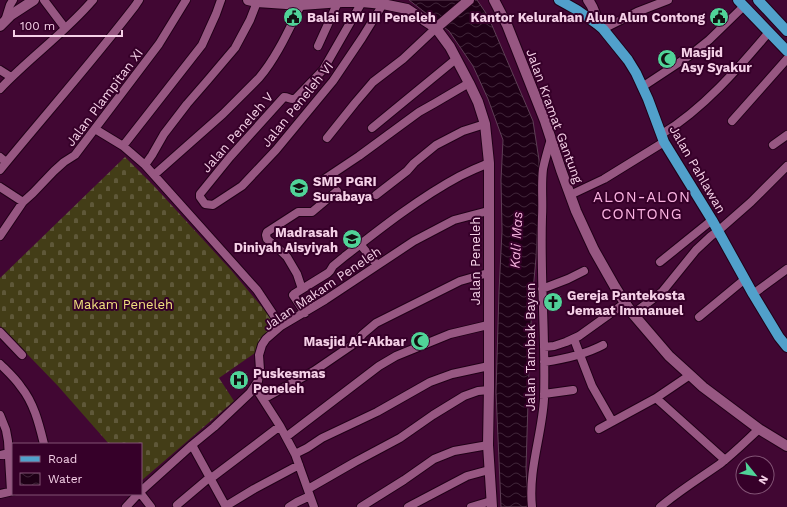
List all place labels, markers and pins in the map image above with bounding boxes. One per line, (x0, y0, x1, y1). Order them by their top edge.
public building icon: Balai RW III Peneleh (282, 6, 304, 28)
public building icon: Kantor Kelurahan Alun Alun Contong (708, 6, 730, 28)
place label: Balai RW III Peneleh (307, 10, 436, 25)
place label: Kantor Kelurahan Alun Alun Contong (471, 10, 706, 25)
place label: Masjid Asy Syakur (681, 45, 752, 75)
mosque icon: Masjid Asy Syakur (656, 48, 678, 70)
place label: SMP PGRI Surabaya (313, 174, 377, 204)
school or university icon: SMP PGRI Surabaya (288, 177, 310, 199)
place label: Madrasah Diniyah Aisyiyah (234, 225, 338, 255)
school or university icon: Madrasah Diniyah Aisyiyah (341, 228, 363, 250)
place label: Gereja Pantekosta Jemaat Immanuel (567, 288, 685, 318)
church icon: Gereja Pantekosta Jemaat Immanuel (542, 291, 564, 313)
mosque icon: Masjid Al-Akbar (409, 330, 431, 352)
place label: Masjid Al-Akbar (303, 334, 406, 349)
place label: Puskesmas Peneleh (253, 366, 326, 396)
hospital icon: Puskesmas Peneleh (228, 369, 250, 391)

